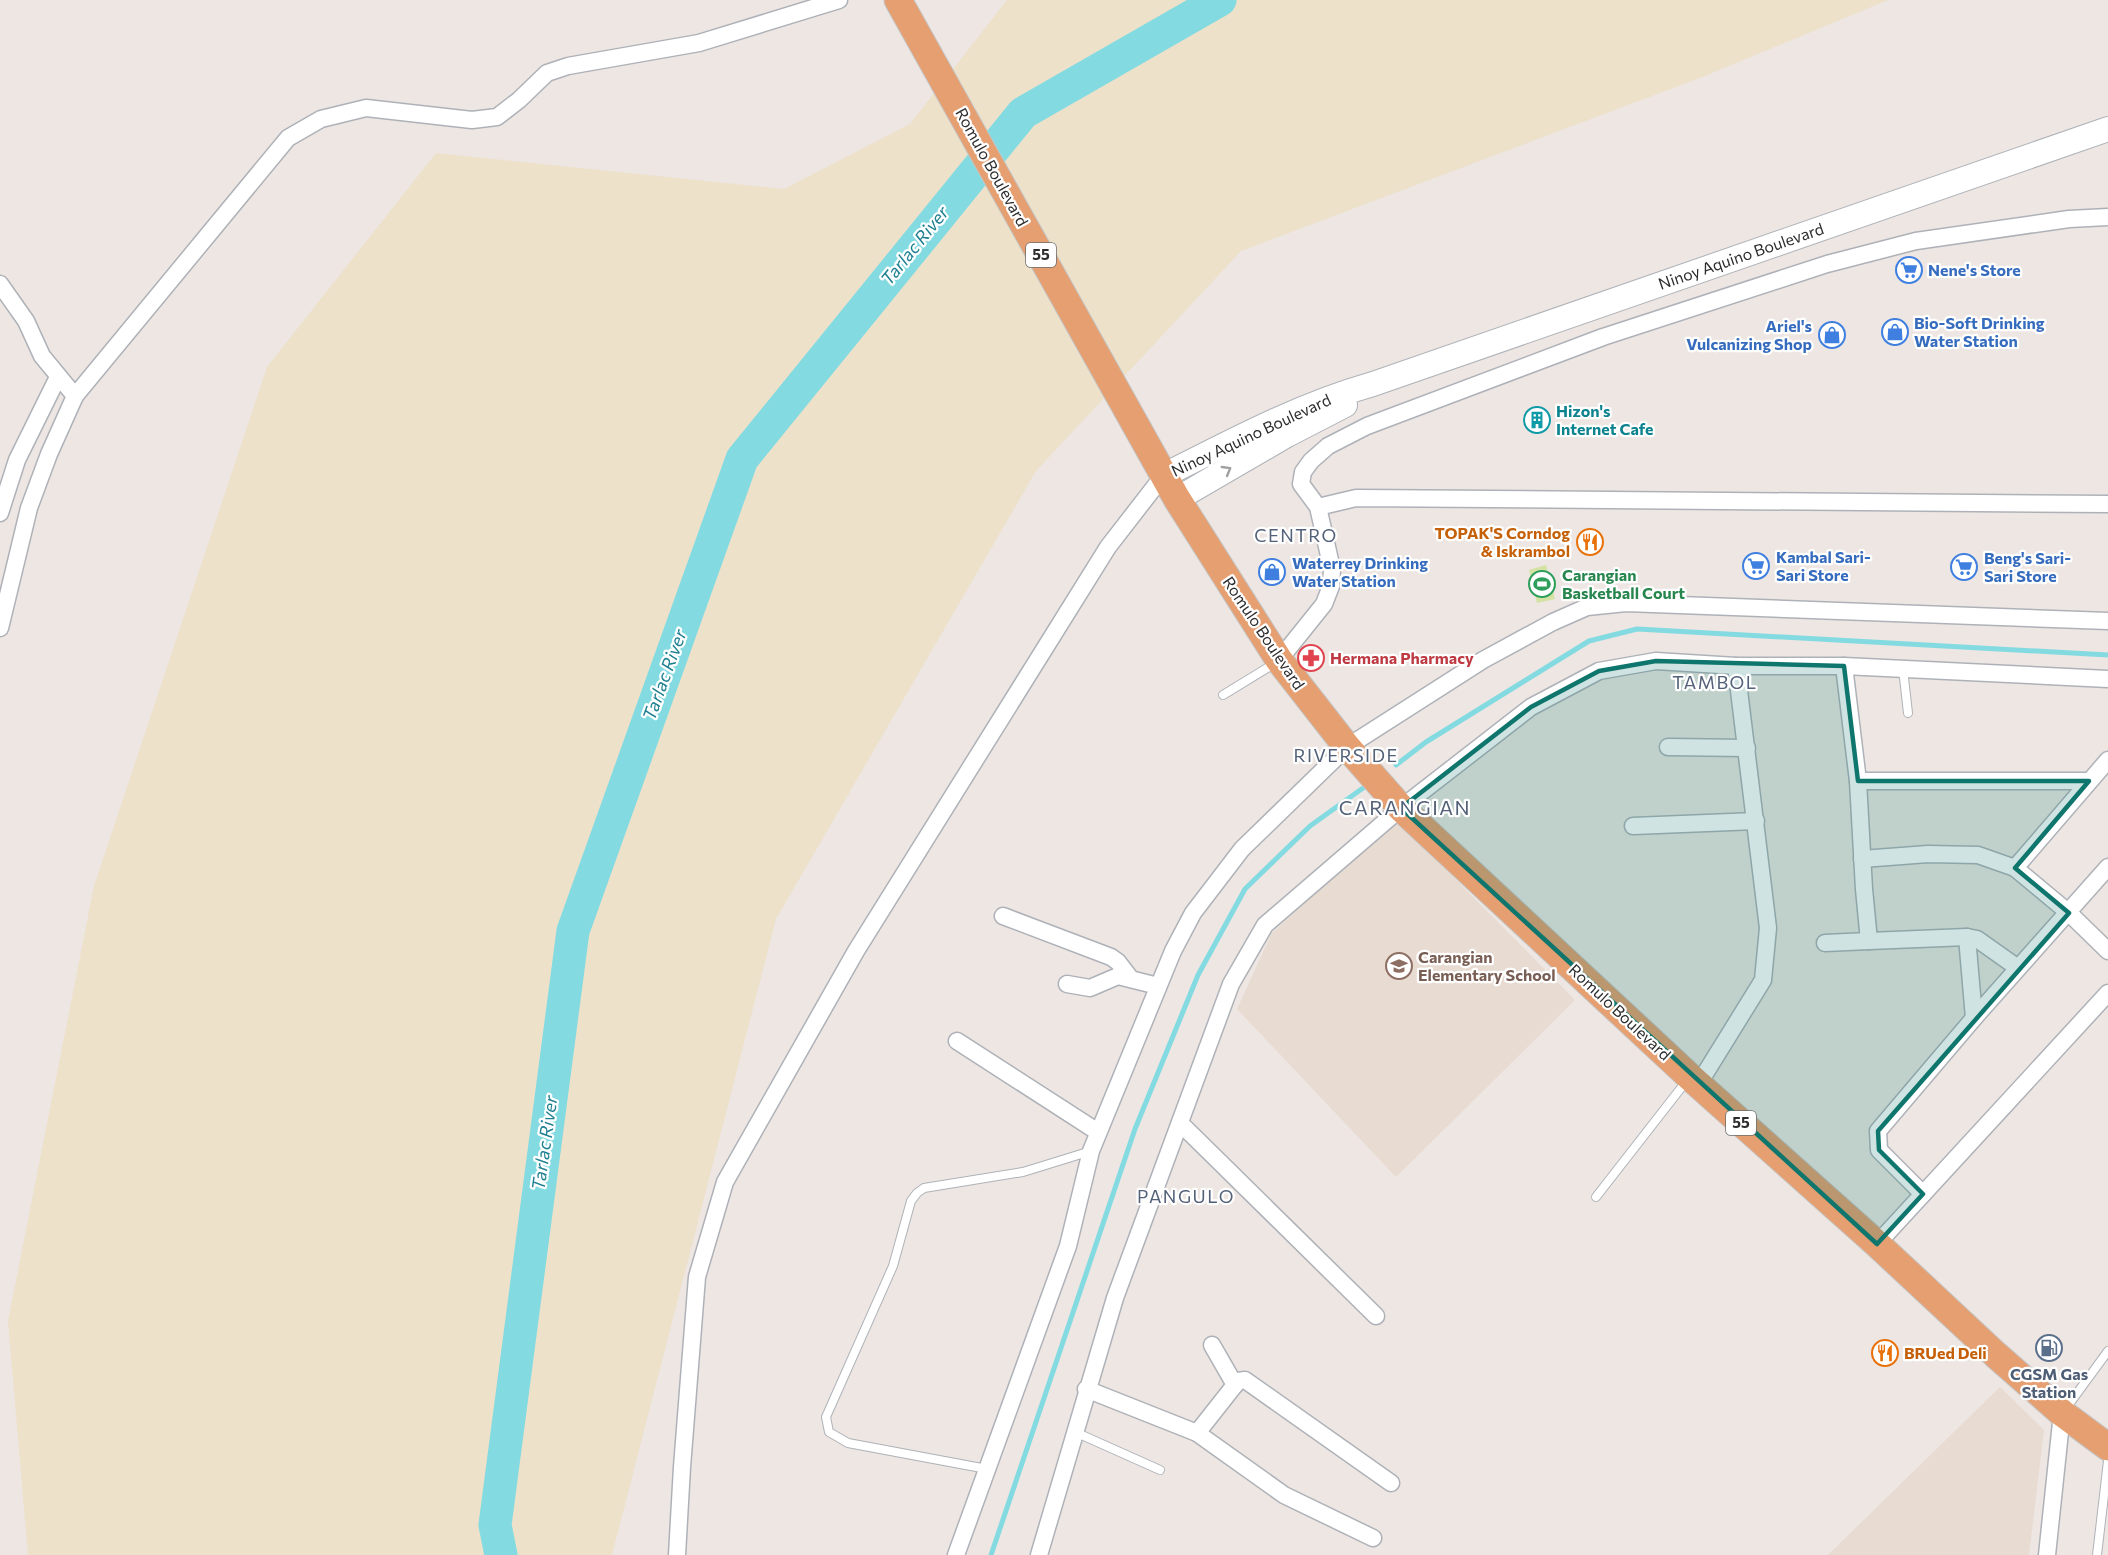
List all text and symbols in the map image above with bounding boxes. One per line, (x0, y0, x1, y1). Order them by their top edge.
street label: Romulo Boulevard (952, 104, 1033, 229)
water label: Tarlac River (876, 201, 953, 289)
street label: Ninoy Aquino Boulevard (1656, 218, 1826, 293)
road number: 55 (1026, 243, 1056, 267)
supermarket icon: Nene's Store (1894, 255, 1924, 285)
place label: Nene's Store (1928, 260, 2021, 279)
place label: Bio-Soft Drinking Water Station (1914, 313, 2045, 350)
place label: Ariel's Vulcanizing Shop (1686, 316, 1812, 353)
shop icon: Bio-Soft Drinking Water Station (1880, 317, 1910, 347)
shop icon: Ariel's Vulcanizing Shop (1817, 320, 1847, 350)
street label: Ninoy Aquino Boulevard (1168, 389, 1334, 480)
place label: Hizon's Internet Cafe (1556, 401, 1654, 438)
building icon: Hizon's Internet Cafe (1522, 405, 1552, 435)
one-way arrow (1221, 466, 1231, 477)
place label: TOPAK'S Corndog & Iskrambol (1434, 523, 1570, 560)
district label: CENTRO (1254, 524, 1338, 546)
restaurant icon: TOPAK'S Corndog & Iskrambol (1575, 527, 1605, 557)
place label: Kambal Sari- Sari Store (1776, 547, 1871, 584)
place label: Beng's Sari- Sari Store (1984, 548, 2071, 585)
supermarket icon: Kambal Sari- Sari Store (1741, 551, 1771, 581)
supermarket icon: Beng's Sari- Sari Store (1949, 552, 1979, 582)
place label: Waterrey Drinking Water Station (1292, 553, 1428, 590)
shop icon: Waterrey Drinking Water Station (1257, 557, 1287, 587)
place label: Carangian Basketball Court (1562, 565, 1685, 602)
sports icon: Carangian Basketball Court (1527, 569, 1557, 599)
street label: Romulo Boulevard (1220, 573, 1309, 693)
water label: Tarlac River (637, 625, 691, 723)
pharmacy icon: Hermana Pharmacy (1296, 643, 1326, 673)
place label: Hermana Pharmacy (1330, 648, 1474, 667)
district label: TAMBOL (1672, 671, 1758, 693)
district label: RIVERSIDE (1293, 744, 1399, 766)
district label: CARANGIAN (1339, 795, 1471, 819)
place label: Carangian Elementary School (1418, 947, 1556, 984)
school or university icon: Carangian Elementary School (1384, 951, 1414, 981)
street label: Romulo Boulevard (1566, 960, 1675, 1064)
water label: Tarlac River (526, 1093, 562, 1192)
road number: 55 (1726, 1111, 1756, 1135)
district label: PANGULO (1137, 1185, 1235, 1207)
fuel station icon: CGSM Gas Station (2034, 1333, 2064, 1363)
restaurant icon: BRUed Deli (1870, 1338, 1900, 1368)
place label: BRUed Deli (1904, 1343, 1987, 1362)
place label: CGSM Gas Station (2010, 1364, 2088, 1401)

